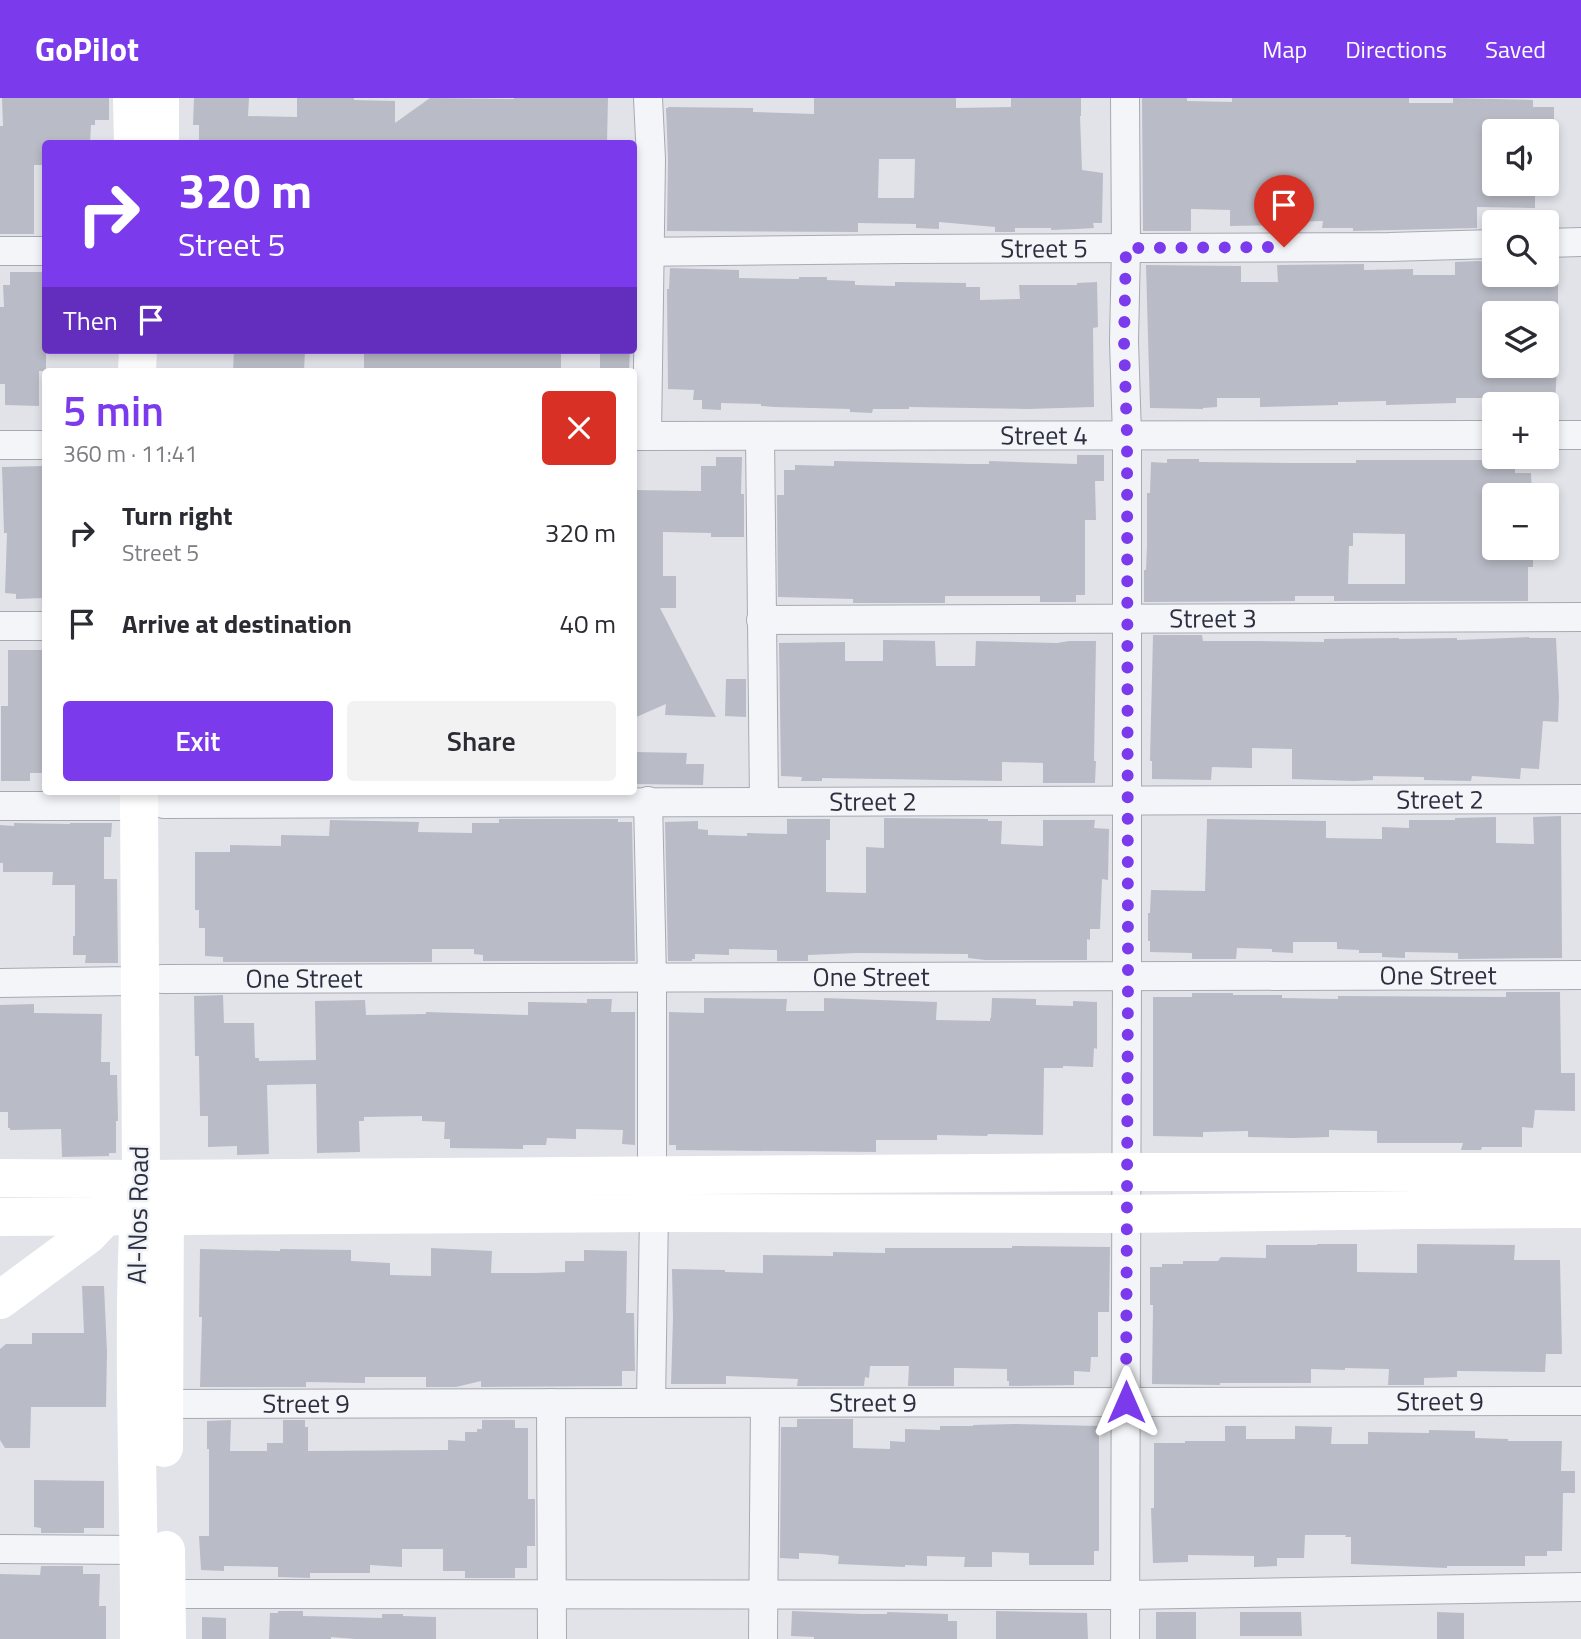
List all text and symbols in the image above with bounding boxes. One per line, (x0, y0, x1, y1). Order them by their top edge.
text: GoPilot (35, 24, 139, 74)
text: Map (1262, 31, 1307, 67)
text: Directions (1345, 31, 1447, 67)
text: Saved (1485, 31, 1546, 67)
map controls (1482, 119, 1559, 560)
button: sound (1482, 119, 1559, 196)
text: 320 m (178, 152, 312, 227)
icon: right (63, 168, 154, 259)
pin (1254, 175, 1314, 247)
icon: arrive (1265, 186, 1303, 224)
button: search (1482, 210, 1559, 287)
text: Street 5 (178, 220, 285, 268)
street label: Street 5 (1000, 228, 1088, 268)
text: Then (63, 301, 118, 340)
icon: arrive (132, 301, 170, 339)
button: layers (1482, 301, 1559, 378)
text: 5 min (63, 378, 164, 442)
button: close (542, 391, 616, 465)
button: + (1482, 392, 1559, 469)
street label: Street 4 (1000, 415, 1088, 455)
text: 360 m · 11:41 (63, 436, 198, 471)
button: − (1482, 483, 1559, 560)
text: Turn right (122, 496, 233, 535)
text: 320 m (545, 513, 616, 552)
icon: right (63, 514, 101, 552)
text: Street 5 (122, 535, 199, 570)
street label: Street 3 (1169, 598, 1257, 638)
text: Arrive at destination (122, 604, 352, 643)
text: 40 m (559, 604, 616, 643)
icon: arrive (63, 605, 101, 643)
button: Exit (63, 701, 333, 781)
button: Share (347, 701, 616, 781)
street label: Street 2 (1396, 779, 1484, 819)
street label: Street 2 (829, 781, 917, 821)
street label: One Street (1379, 955, 1497, 995)
street label: One Street (812, 957, 930, 996)
street label: One Street (245, 958, 363, 998)
street label: Al-Nos Road (117, 1146, 158, 1284)
position arrow (1089, 1365, 1163, 1439)
street label: Street 9 (1396, 1381, 1484, 1420)
street label: Street 9 (829, 1382, 917, 1422)
street label: Street 9 (262, 1384, 350, 1423)

